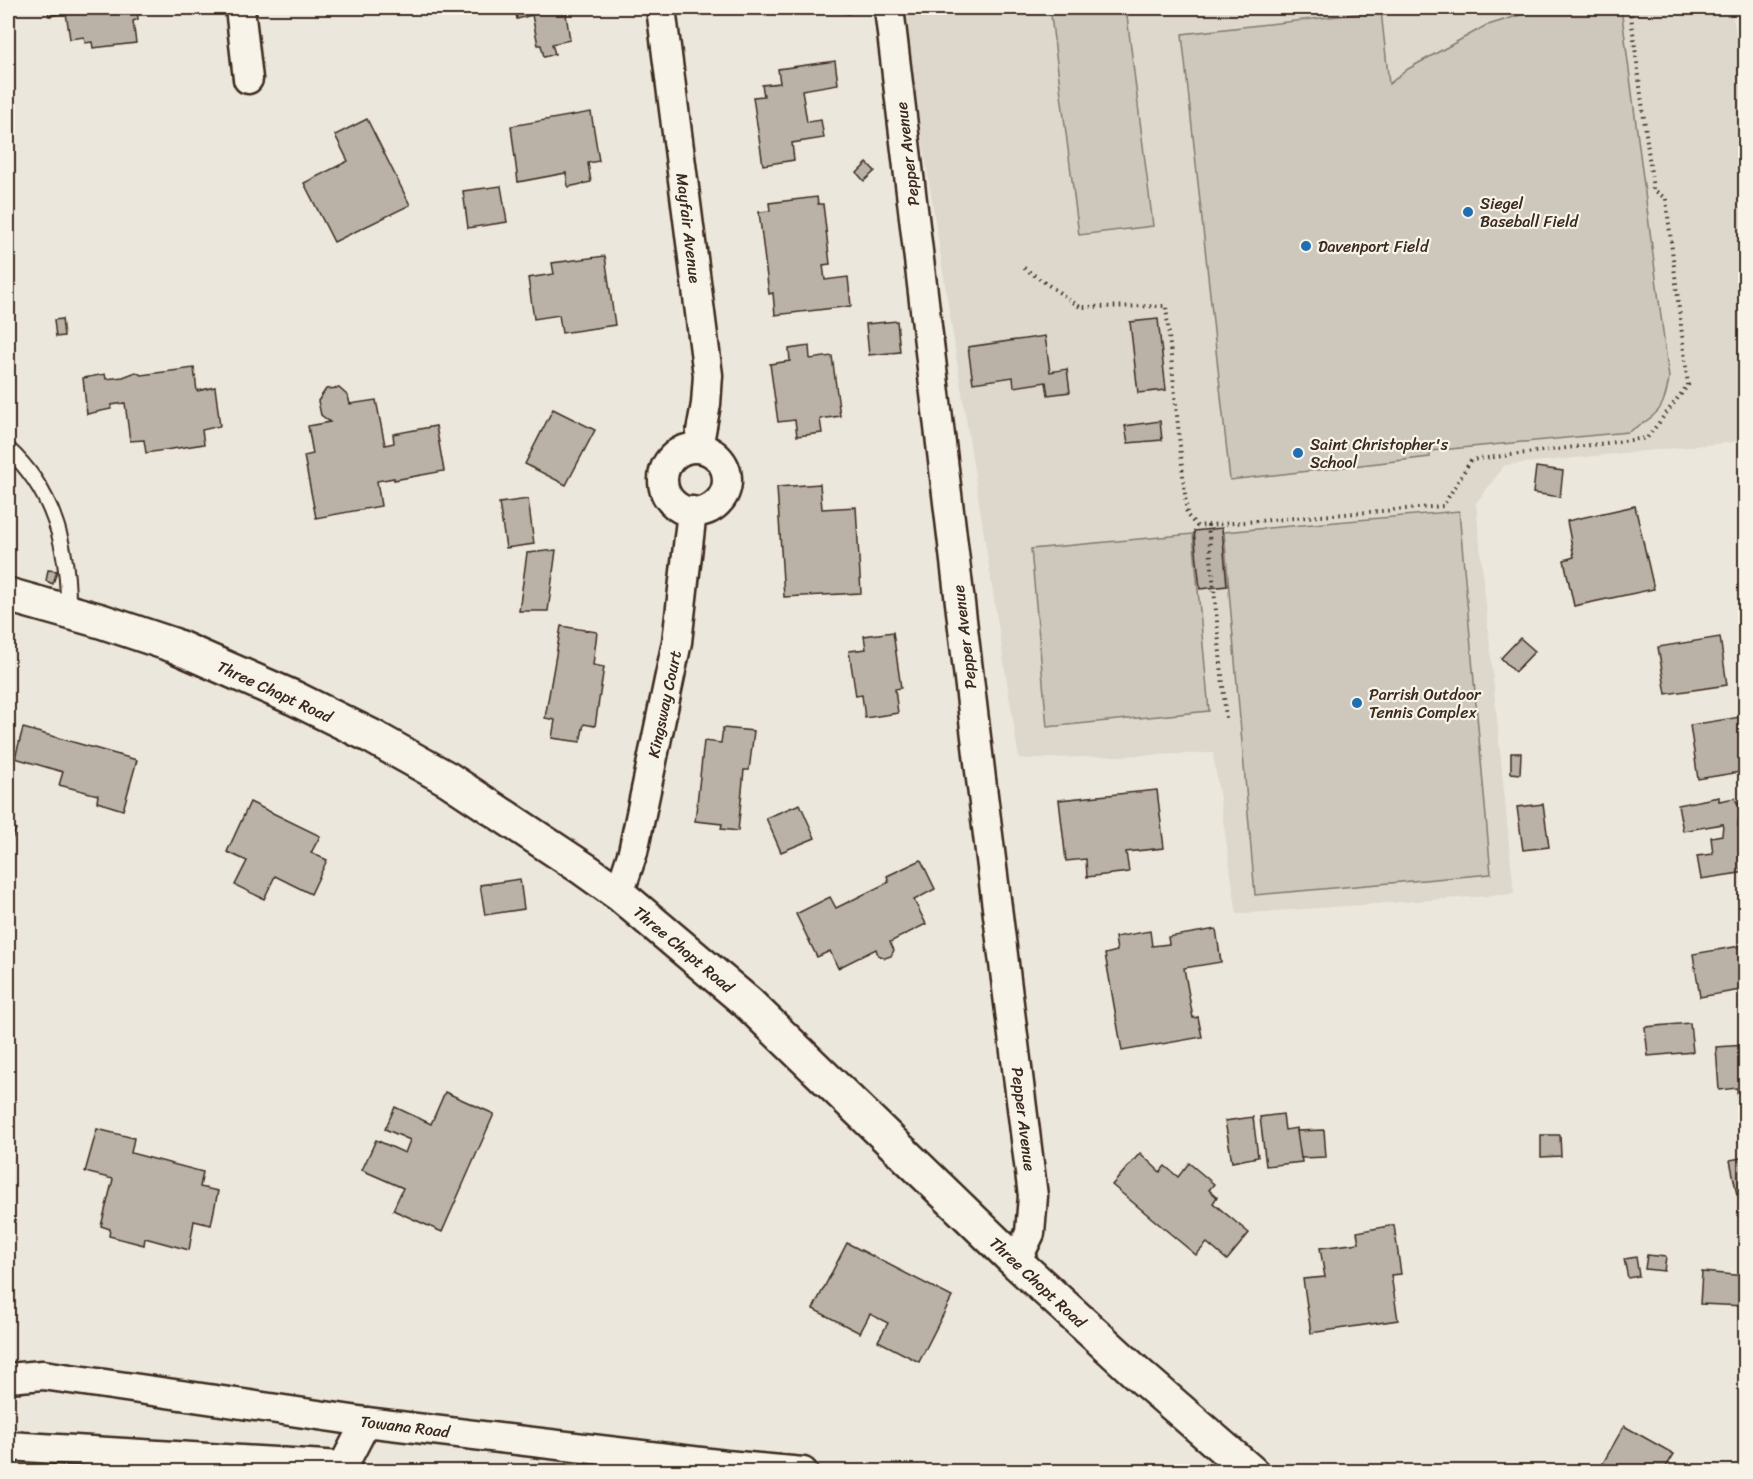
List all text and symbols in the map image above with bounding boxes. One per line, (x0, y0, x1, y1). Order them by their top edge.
street label: Pepper Avenue (887, 100, 928, 208)
street label: Mayfair Avenue (667, 171, 710, 285)
place label: Siegel Baseball Field (1480, 189, 1579, 236)
marker: Siegel Baseball Field (1461, 205, 1475, 219)
place label: Davenport Field (1318, 232, 1430, 261)
marker: Davenport Field (1299, 239, 1313, 253)
place label: Saint Christopher's School (1310, 430, 1449, 477)
marker: Saint Christopher's School (1291, 446, 1305, 460)
street label: Pepper Avenue (944, 583, 985, 691)
street label: Kingsway Court (639, 648, 690, 760)
street label: Three Chopt Road (212, 652, 339, 732)
place label: Parrish Outdoor Tennis Complex (1369, 680, 1482, 727)
marker: Parrish Outdoor Tennis Complex (1350, 696, 1364, 710)
street label: Three Chopt Road (627, 898, 742, 1001)
street label: Pepper Avenue (1003, 1065, 1044, 1173)
street label: Three Chopt Road (982, 1229, 1094, 1336)
street label: Towana Road (359, 1407, 453, 1447)

